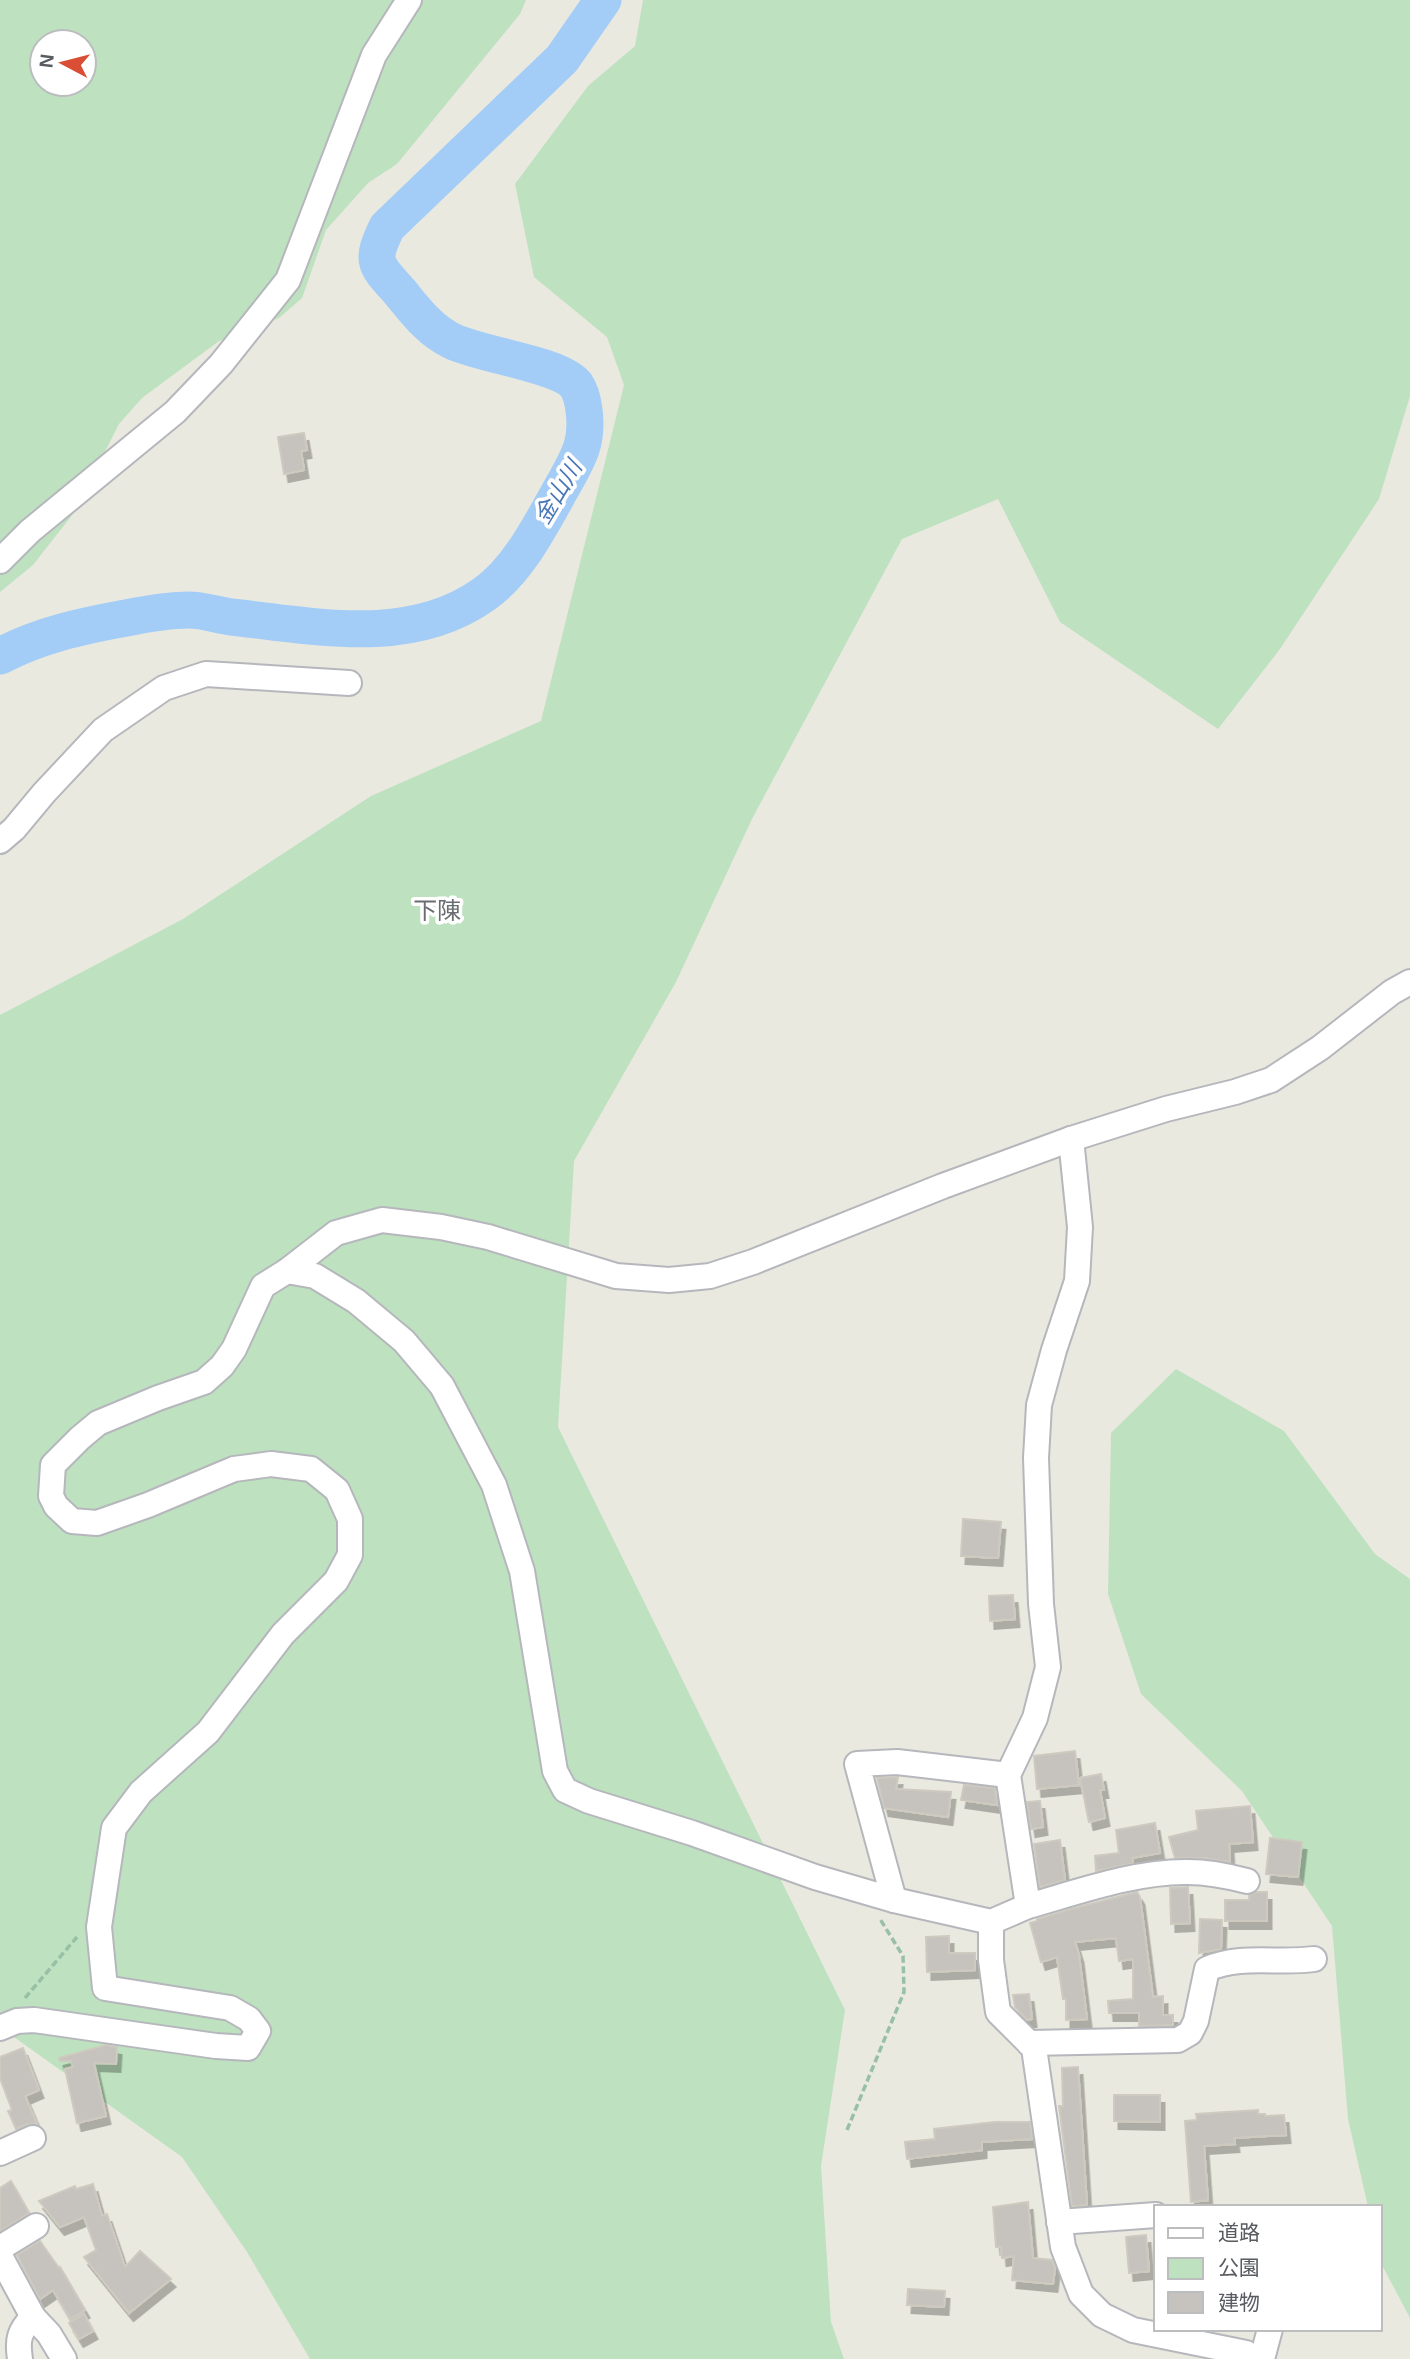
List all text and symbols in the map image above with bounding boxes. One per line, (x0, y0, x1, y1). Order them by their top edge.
north arrow (28, 28, 98, 98)
text: N (35, 53, 58, 69)
water label: 金山川 (529, 453, 588, 528)
district label: 下陳 (413, 897, 461, 924)
legend (1154, 2205, 1382, 2331)
text: 道路 (1218, 2221, 1260, 2244)
text: 公園 (1218, 2256, 1260, 2279)
text: 建物 (1218, 2291, 1260, 2314)

